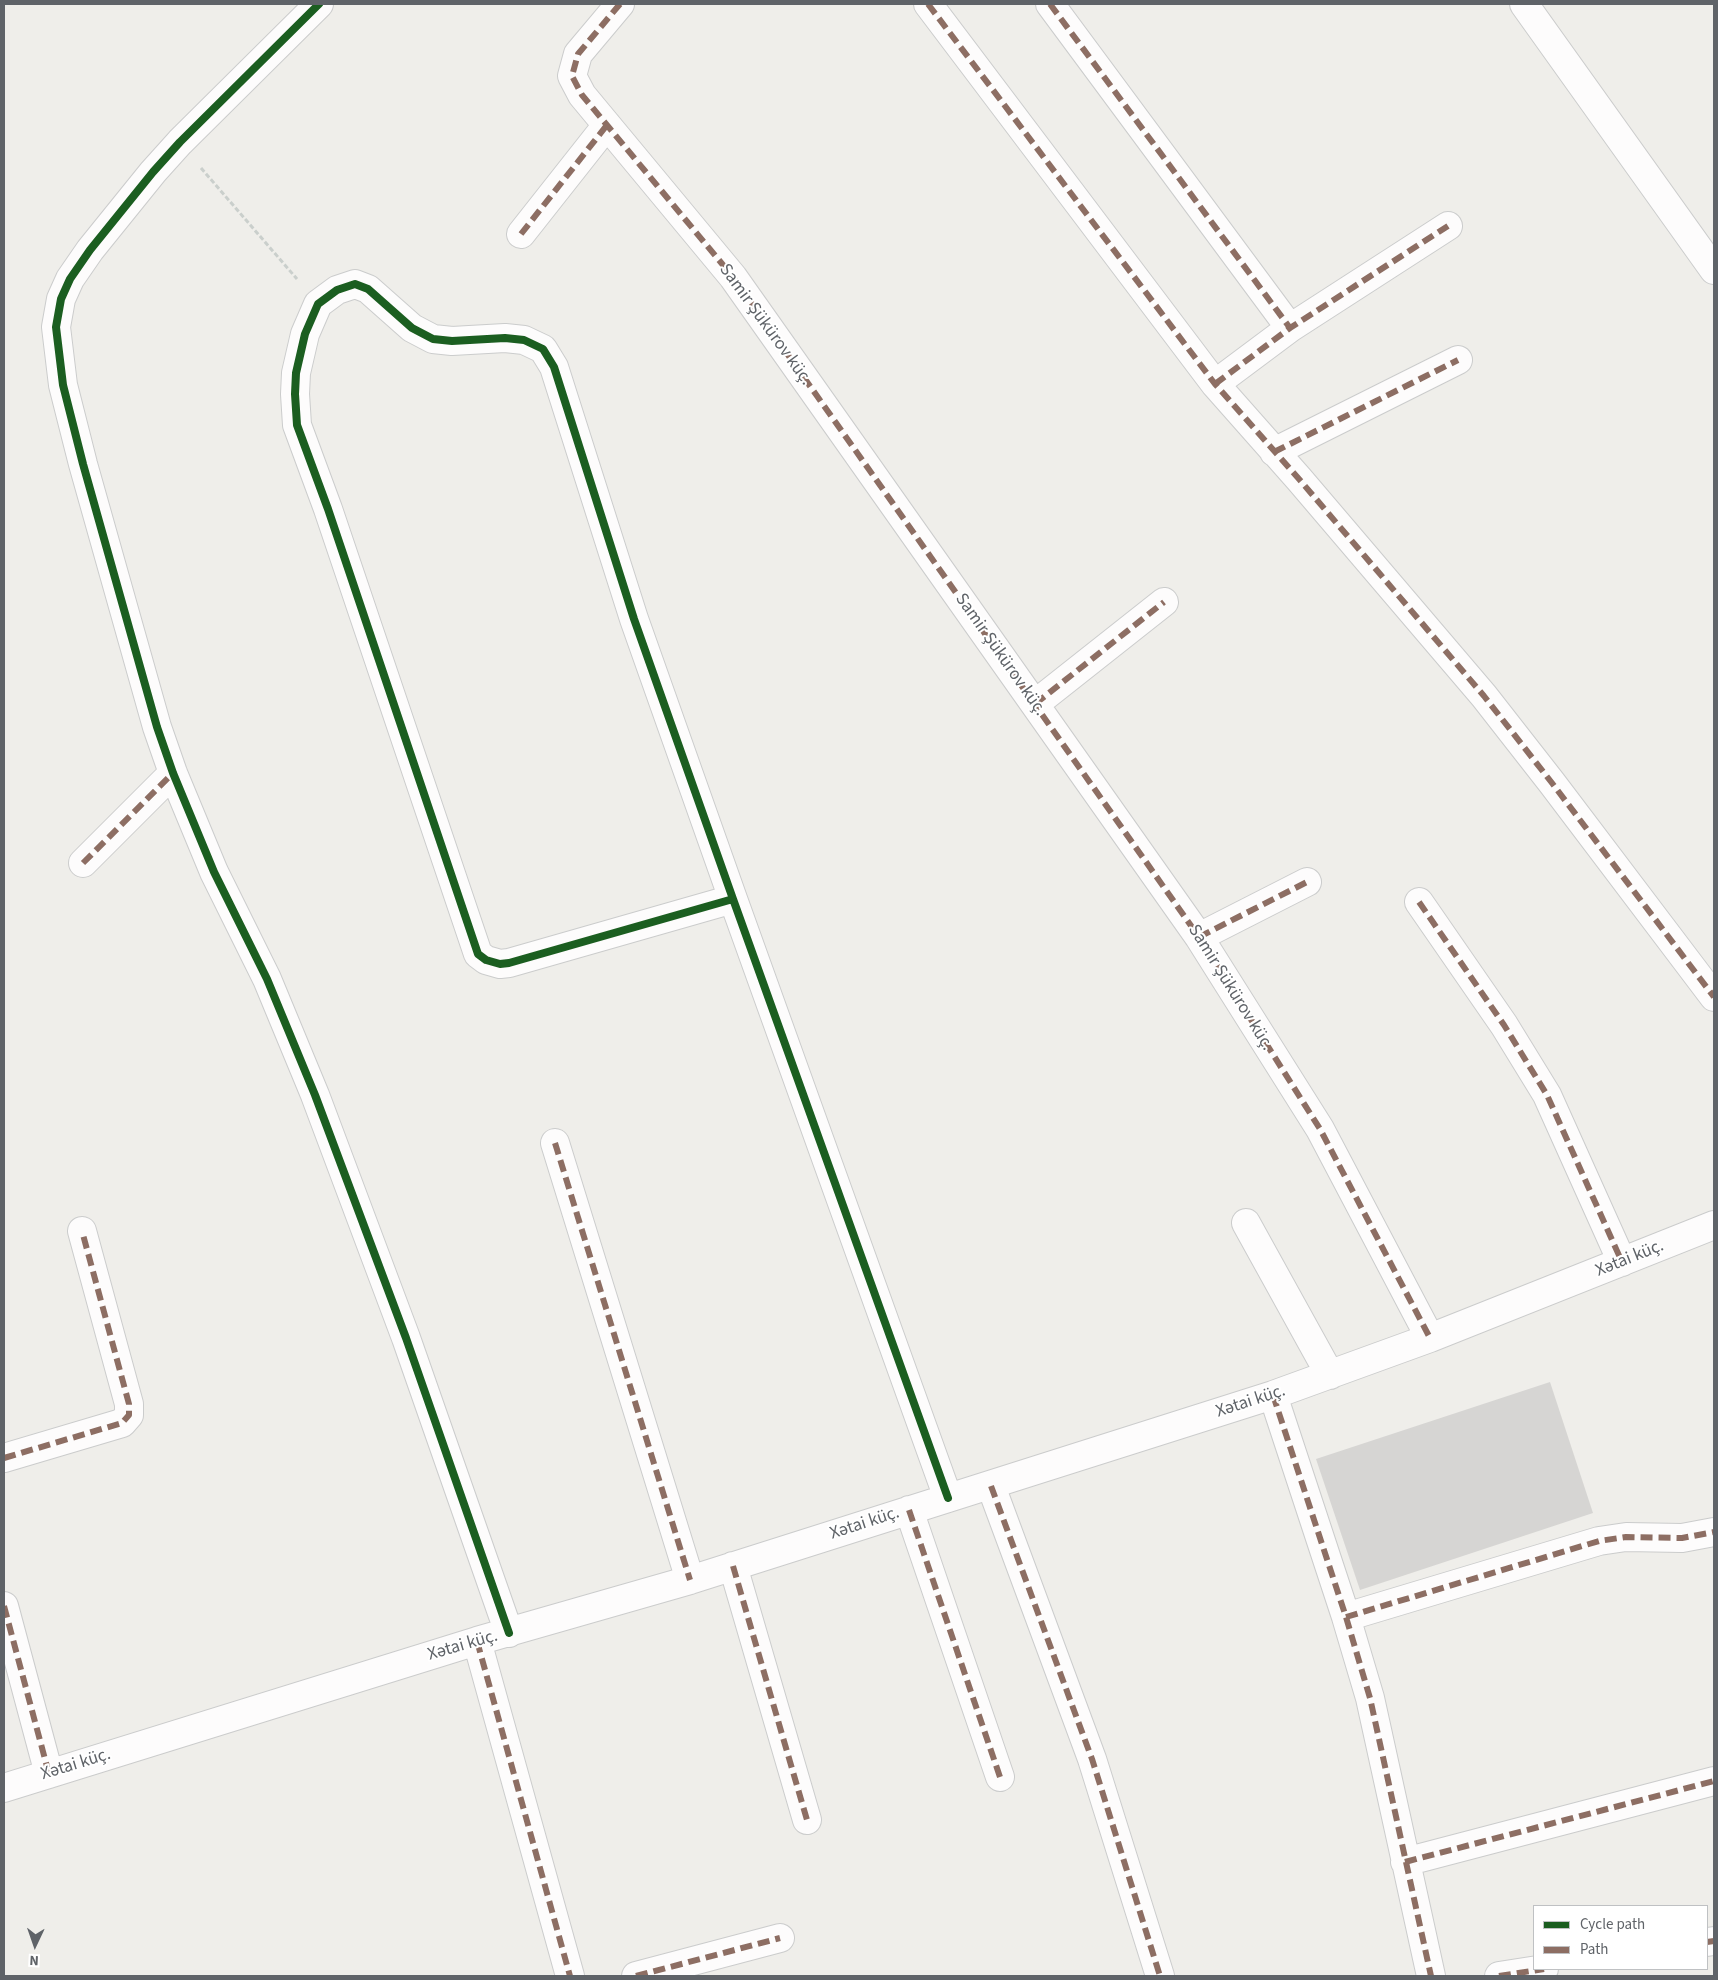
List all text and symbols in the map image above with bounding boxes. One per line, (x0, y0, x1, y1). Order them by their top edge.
street label: Samir Şükürov küç. (714, 260, 816, 390)
street label: Samir Şükürov küç. (950, 590, 1050, 720)
street label: Samir Şükürov küç. (1183, 921, 1277, 1055)
street label: Xətai küç. (1593, 1236, 1667, 1282)
street label: Xətai küç. (1214, 1381, 1288, 1423)
street label: Xətai küç. (828, 1503, 902, 1545)
street label: Xətai küç. (426, 1626, 500, 1666)
street label: Xətai küç. (39, 1744, 113, 1786)
legend (1533, 1905, 1708, 1970)
text: Cycle path (1580, 1914, 1645, 1935)
north arrow (10, 1920, 60, 1970)
text: Path (1580, 1939, 1608, 1960)
text: N (29, 1950, 39, 1970)

